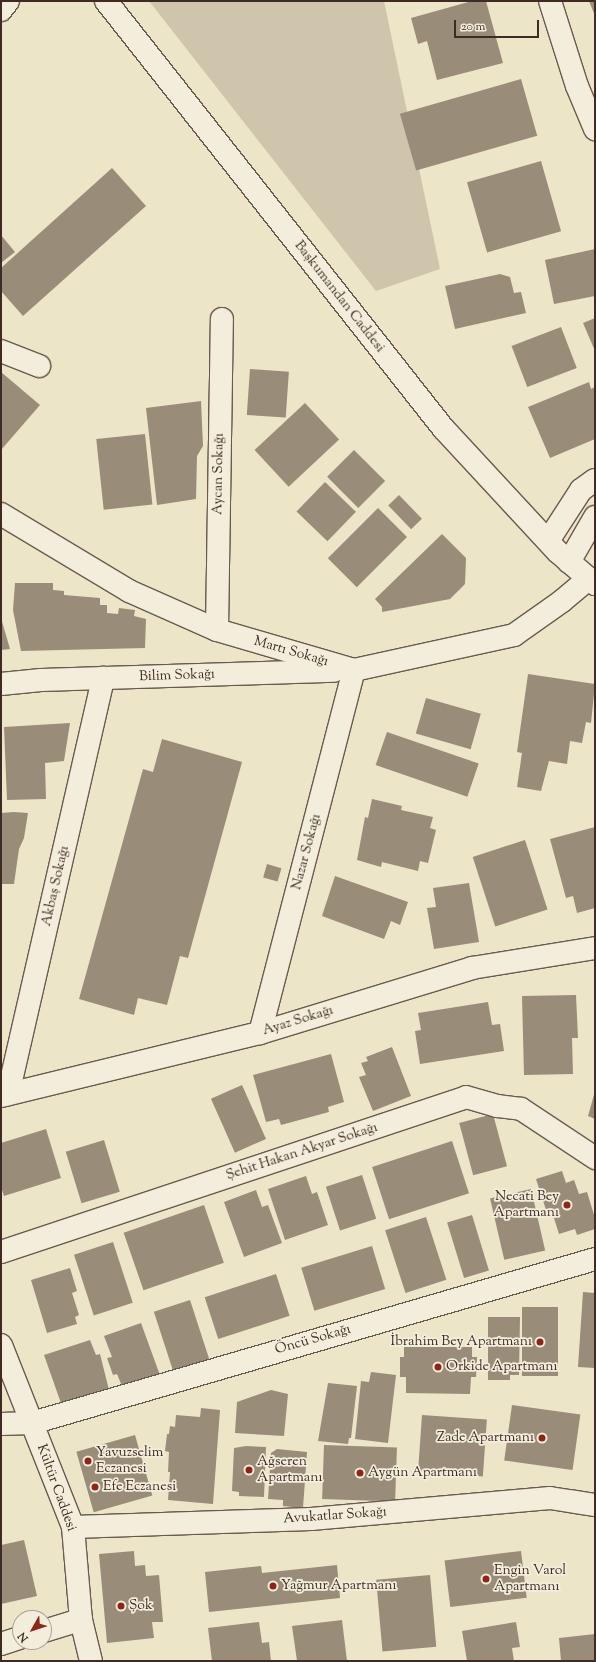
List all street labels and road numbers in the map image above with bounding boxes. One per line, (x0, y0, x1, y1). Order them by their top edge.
street label: Başkumandan Caddesi (290, 238, 388, 356)
street label: Aycan Sokağı (210, 433, 228, 515)
street label: Martı Sokağı (252, 633, 330, 671)
street label: Bilim Sokağı (139, 666, 215, 686)
street label: Nazar Sokağı (289, 812, 325, 892)
street label: Akbaş Sokağı (39, 844, 73, 928)
street label: Ayaz Sokağı (261, 1002, 335, 1040)
street label: Şehit Hakan Akyar Sokağı (224, 1120, 380, 1184)
street label: Öncü Sokağı (273, 1321, 353, 1359)
street label: Kültür Caddesi (32, 1442, 80, 1534)
street label: Avukatlar Sokağı (283, 1504, 387, 1528)

